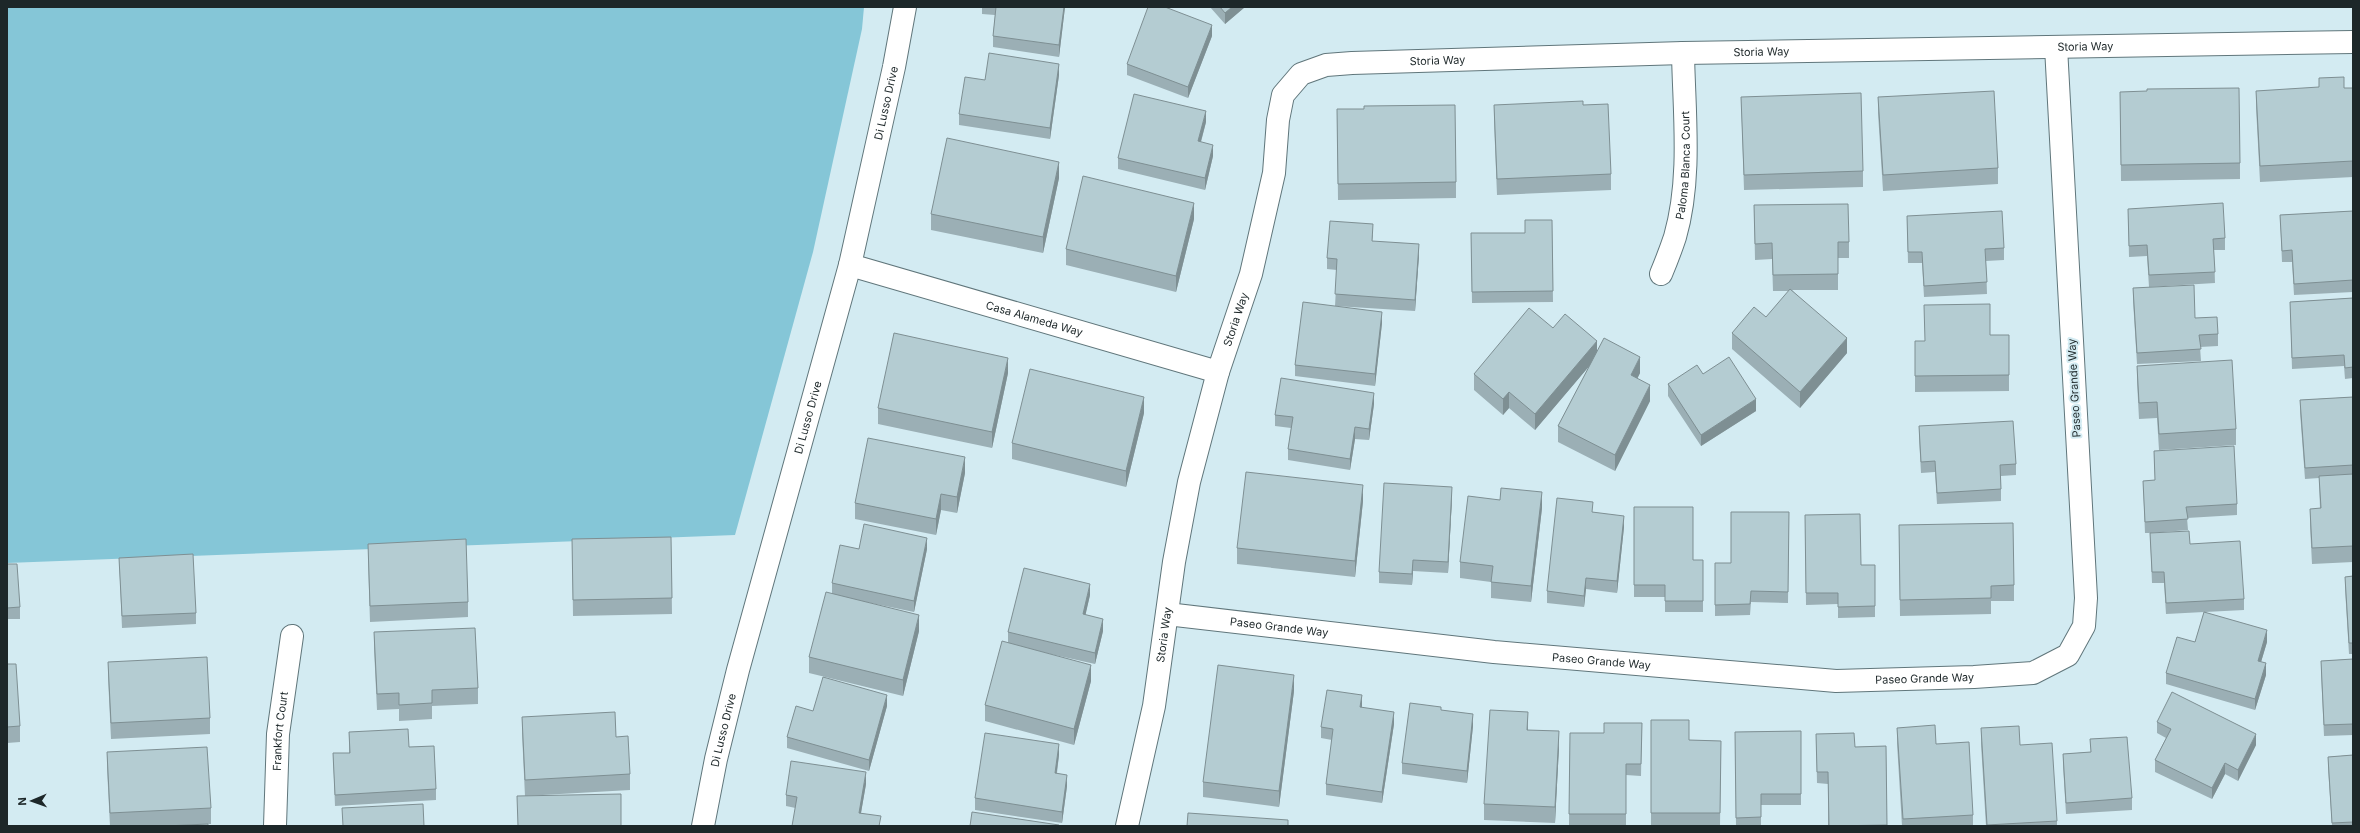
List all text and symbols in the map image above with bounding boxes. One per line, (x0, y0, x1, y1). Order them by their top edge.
street label: Storia Way (2057, 39, 2113, 54)
street label: Storia Way (1733, 44, 1789, 59)
street label: Storia Way (1409, 53, 1466, 68)
street label: Di Lusso Drive (871, 65, 901, 141)
street label: Paloma Blanca Court (1672, 110, 1693, 221)
street label: Storia Way (1220, 291, 1251, 348)
street label: Casa Alameda Way (984, 298, 1085, 339)
street label: Paseo Grande Way (2064, 338, 2084, 438)
street label: Di Lusso Drive (791, 379, 825, 455)
street label: Storia Way (1153, 606, 1175, 663)
street label: Paseo Grande Way (1229, 614, 1329, 640)
street label: Paseo Grande Way (1552, 650, 1651, 672)
street label: Paseo Grande Way (1875, 670, 1974, 687)
street label: Frankfort Court (270, 690, 291, 771)
street label: Di Lusso Drive (708, 692, 739, 768)
north arrow (12, 781, 52, 821)
text: N (15, 797, 29, 806)

